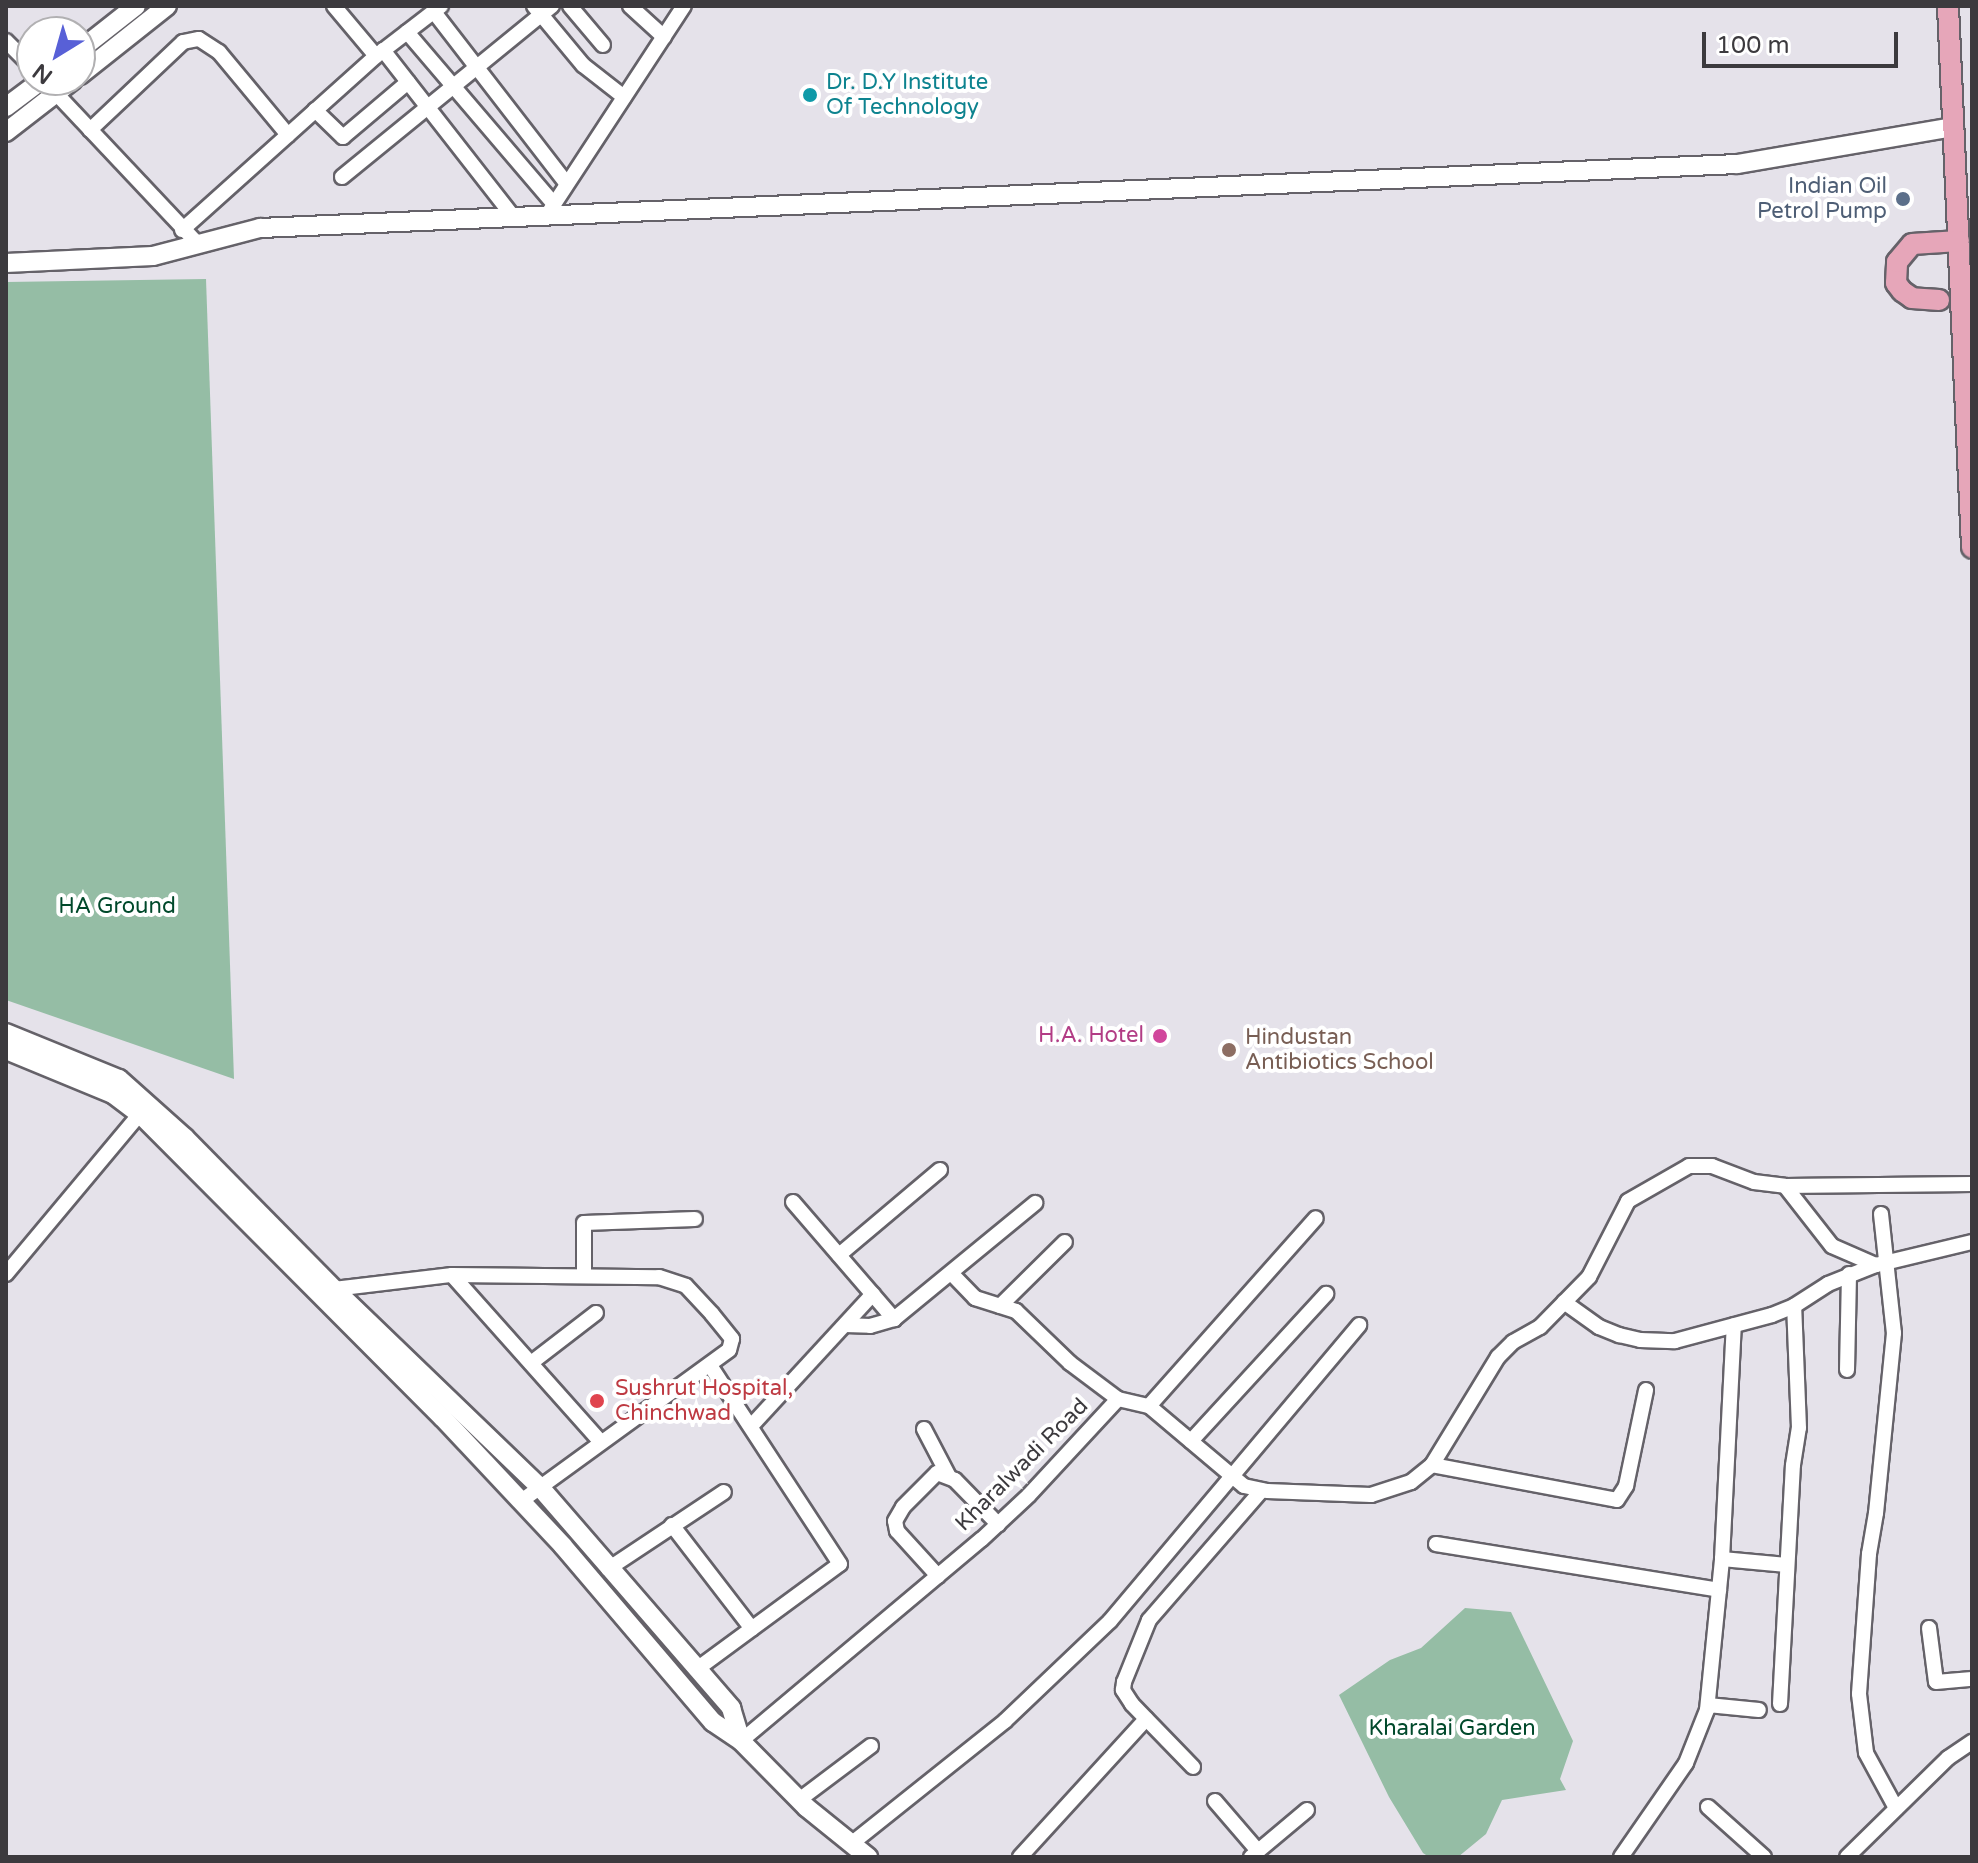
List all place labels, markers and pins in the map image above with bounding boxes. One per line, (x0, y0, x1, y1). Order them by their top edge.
place label: Dr. D.Y Institute Of Technology (826, 69, 988, 120)
marker: Dr. D.Y Institute Of Technology (801, 86, 819, 104)
place label: Indian Oil Petrol Pump (1757, 173, 1887, 224)
marker: Indian Oil Petrol Pump (1894, 190, 1912, 208)
place label: H.A. Hotel (1038, 1023, 1144, 1049)
place label: Hindustan Antibiotics School (1245, 1024, 1434, 1076)
marker: H.A. Hotel (1151, 1027, 1169, 1045)
marker: Hindustan Antibiotics School (1220, 1041, 1238, 1059)
place label: Sushrut Hospital, Chinchwad (615, 1375, 793, 1426)
marker: Sushrut Hospital, Chinchwad (586, 1390, 608, 1412)

